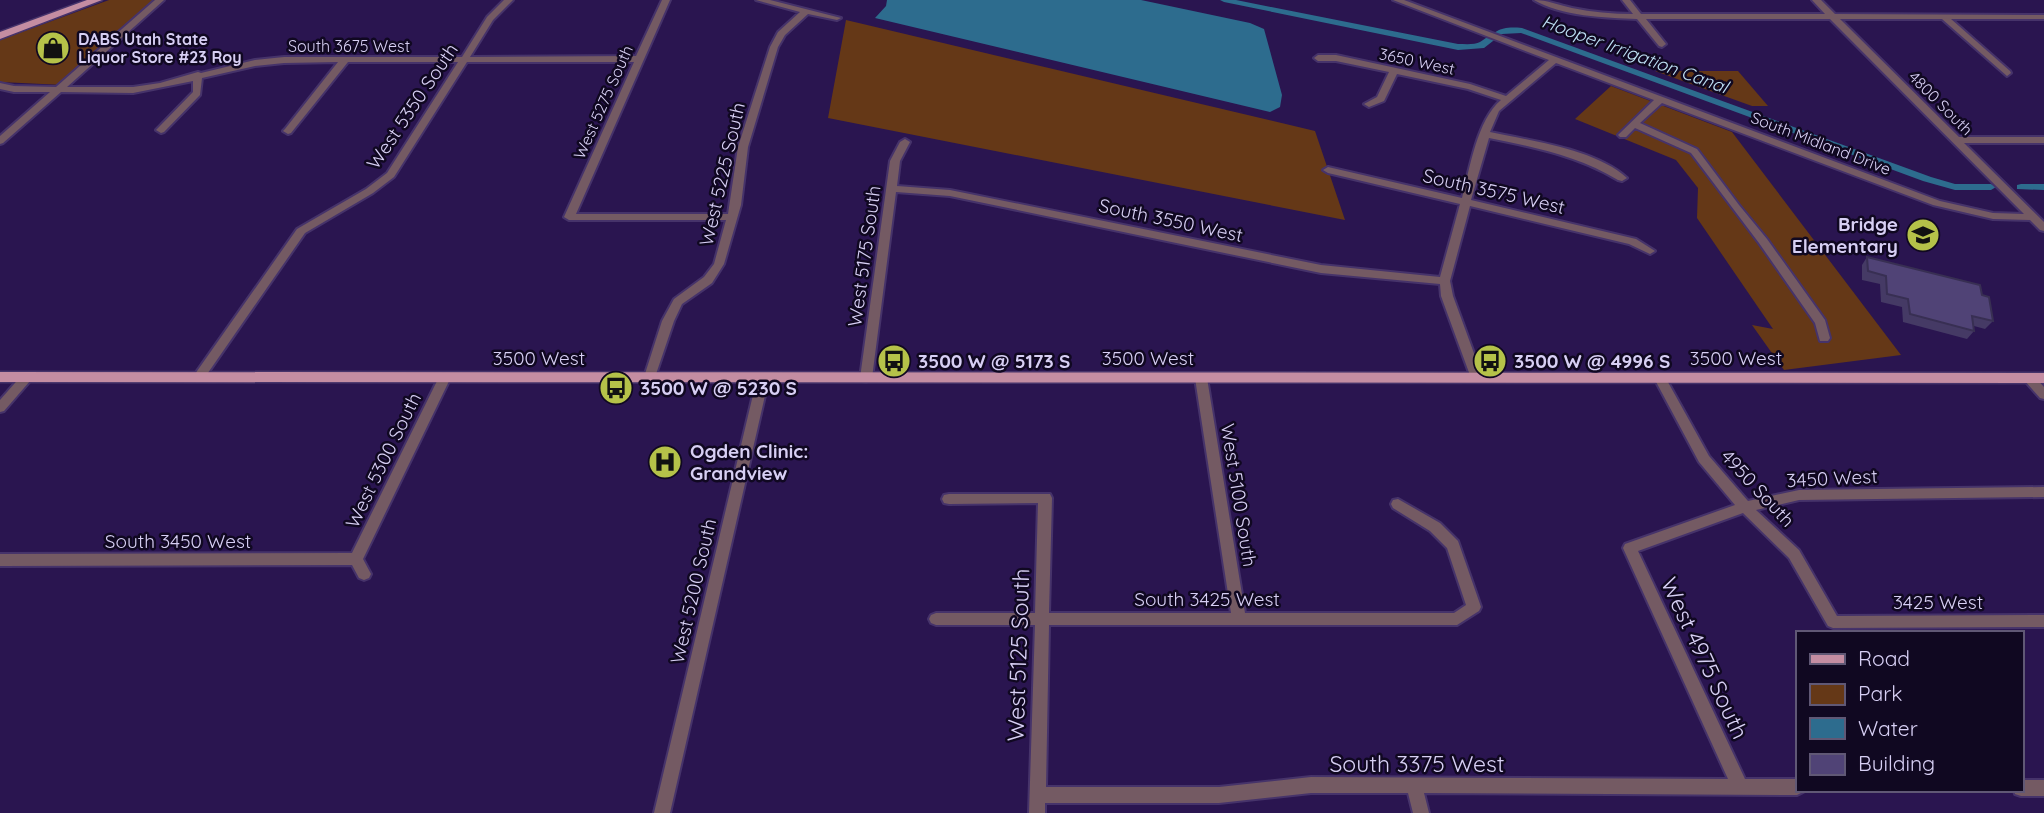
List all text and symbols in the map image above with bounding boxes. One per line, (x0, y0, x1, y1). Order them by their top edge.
water label: Hooper Irrigation Canal (1539, 10, 1733, 99)
shop icon: DABS Utah State Liquor Store #23 Roy (34, 29, 72, 67)
place label: DABS Utah State Liquor Store #23 Roy (78, 29, 242, 67)
street label: South 3675 West (288, 36, 410, 56)
street label: West 5350 South (361, 38, 463, 174)
street label: West 5275 South (569, 42, 637, 162)
street label: 3650 West (1377, 43, 1457, 79)
street label: 4800 South (1905, 67, 1977, 139)
street label: West 5225 South (694, 100, 750, 248)
street label: South Midland Drive (1748, 107, 1894, 179)
street label: South 3575 West (1421, 163, 1567, 219)
street label: West 5175 South (842, 184, 886, 328)
street label: South 3550 West (1097, 193, 1245, 247)
place label: Bridge Elementary (1792, 212, 1898, 258)
school or university icon: Bridge Elementary (1904, 216, 1942, 254)
bus stop icon: 3500 W @ 5173 S (875, 342, 913, 380)
bus stop icon: 3500 W @ 4996 S (1471, 342, 1509, 380)
street label: 3500 West (493, 346, 585, 370)
street label: 3500 West (1102, 346, 1194, 370)
street label: 3500 West (1690, 346, 1782, 370)
place label: 3500 W @ 5173 S (918, 349, 1070, 373)
place label: 3500 W @ 4996 S (1514, 349, 1670, 373)
bus stop icon: 3500 W @ 5230 S (597, 369, 635, 407)
place label: 3500 W @ 5230 S (640, 376, 797, 400)
street label: West 5300 South (340, 388, 426, 532)
street label: West 5100 South (1216, 422, 1262, 568)
place label: Ogden Clinic: Grandview (690, 439, 808, 485)
hospital icon: Ogden Clinic: Grandview (646, 443, 684, 481)
street label: 4950 South (1716, 444, 1800, 532)
street label: 3450 West (1786, 464, 1878, 492)
street label: West 5200 South (665, 516, 721, 666)
street label: South 3450 West (105, 529, 251, 553)
street label: West 5125 South (1000, 568, 1036, 742)
street label: West 4975 South (1655, 573, 1755, 743)
street label: South 3425 West (1134, 587, 1280, 611)
street label: 3425 West (1893, 590, 1983, 614)
legend (1796, 631, 2023, 792)
text: Road (1858, 645, 1910, 671)
text: Park (1858, 680, 1902, 706)
text: Water (1858, 715, 1918, 741)
street label: South 3375 West (1329, 749, 1505, 778)
text: Building (1858, 750, 1935, 776)

